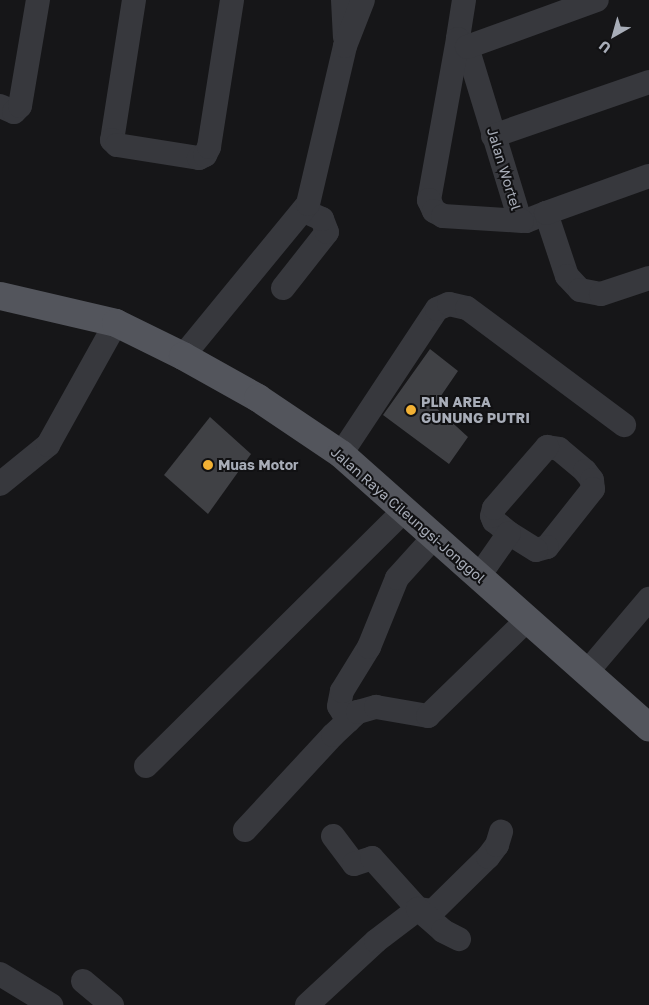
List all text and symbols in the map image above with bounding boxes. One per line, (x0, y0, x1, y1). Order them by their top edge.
north arrow (589, 10, 639, 60)
text: U (595, 37, 614, 57)
street label: Jalan Wortel (483, 126, 525, 212)
place label: PLN AREA GUNUNG PUTRI (421, 394, 530, 427)
marker: PLN AREA GUNUNG PUTRI (405, 404, 417, 416)
street label: Jalan Raya Cileungsi-Jonggol (327, 443, 489, 587)
place label: Muas Motor (218, 457, 298, 473)
marker: Muas Motor (202, 459, 214, 471)

